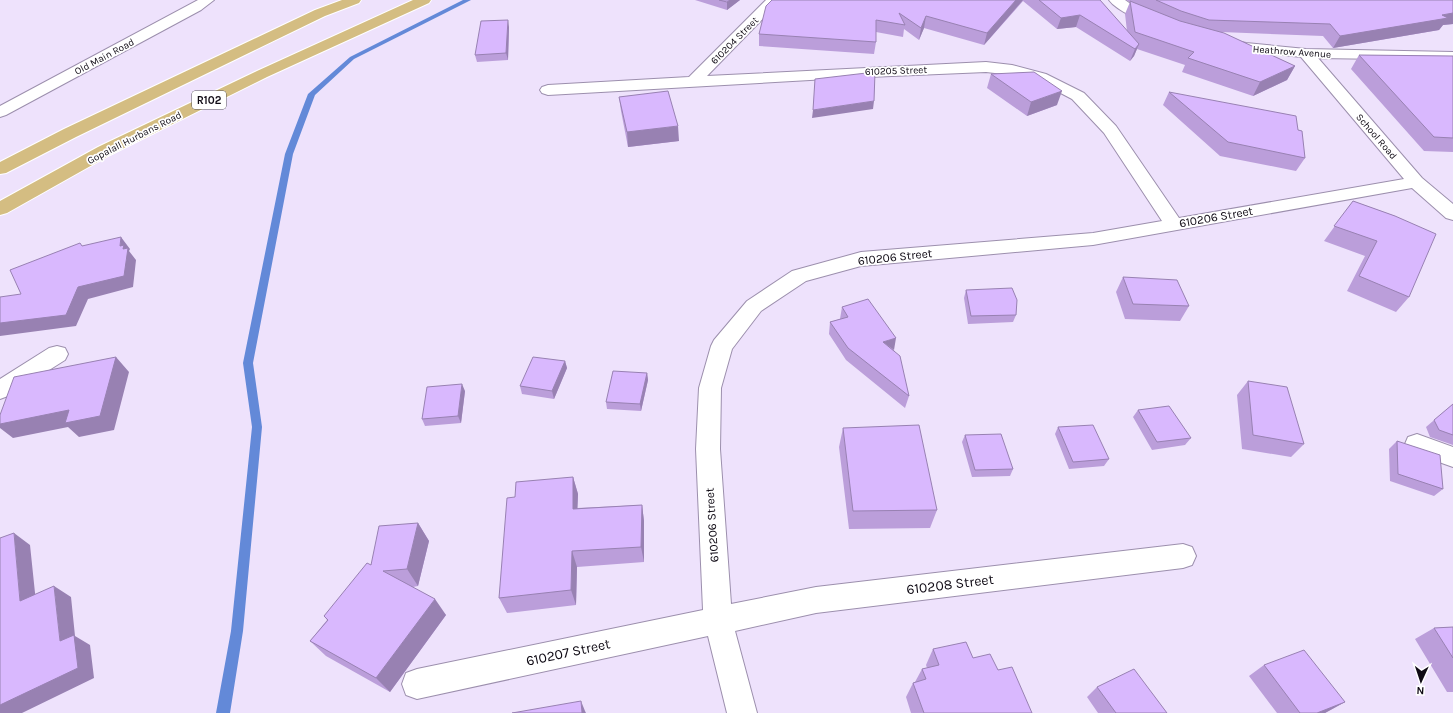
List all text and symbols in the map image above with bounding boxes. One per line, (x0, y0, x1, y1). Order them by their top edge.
street label: 610204 Street (709, 14, 761, 67)
street label: Old Main Road (73, 36, 136, 78)
street label: Heathrow Avenue (1252, 43, 1332, 61)
street label: 610205 Street (865, 64, 928, 78)
road number: R102 (192, 91, 226, 109)
street label: Gopalall Hurbans Road (85, 109, 184, 167)
street label: School Road (1353, 111, 1399, 162)
street label: 610206 Street (1178, 204, 1254, 230)
street label: 610206 Street (857, 246, 933, 268)
street label: 610206 Street (702, 487, 722, 563)
street label: 610208 Street (905, 571, 995, 598)
street label: 610207 Street (524, 635, 612, 670)
north arrow (1401, 661, 1441, 701)
text: N (1416, 684, 1425, 697)

